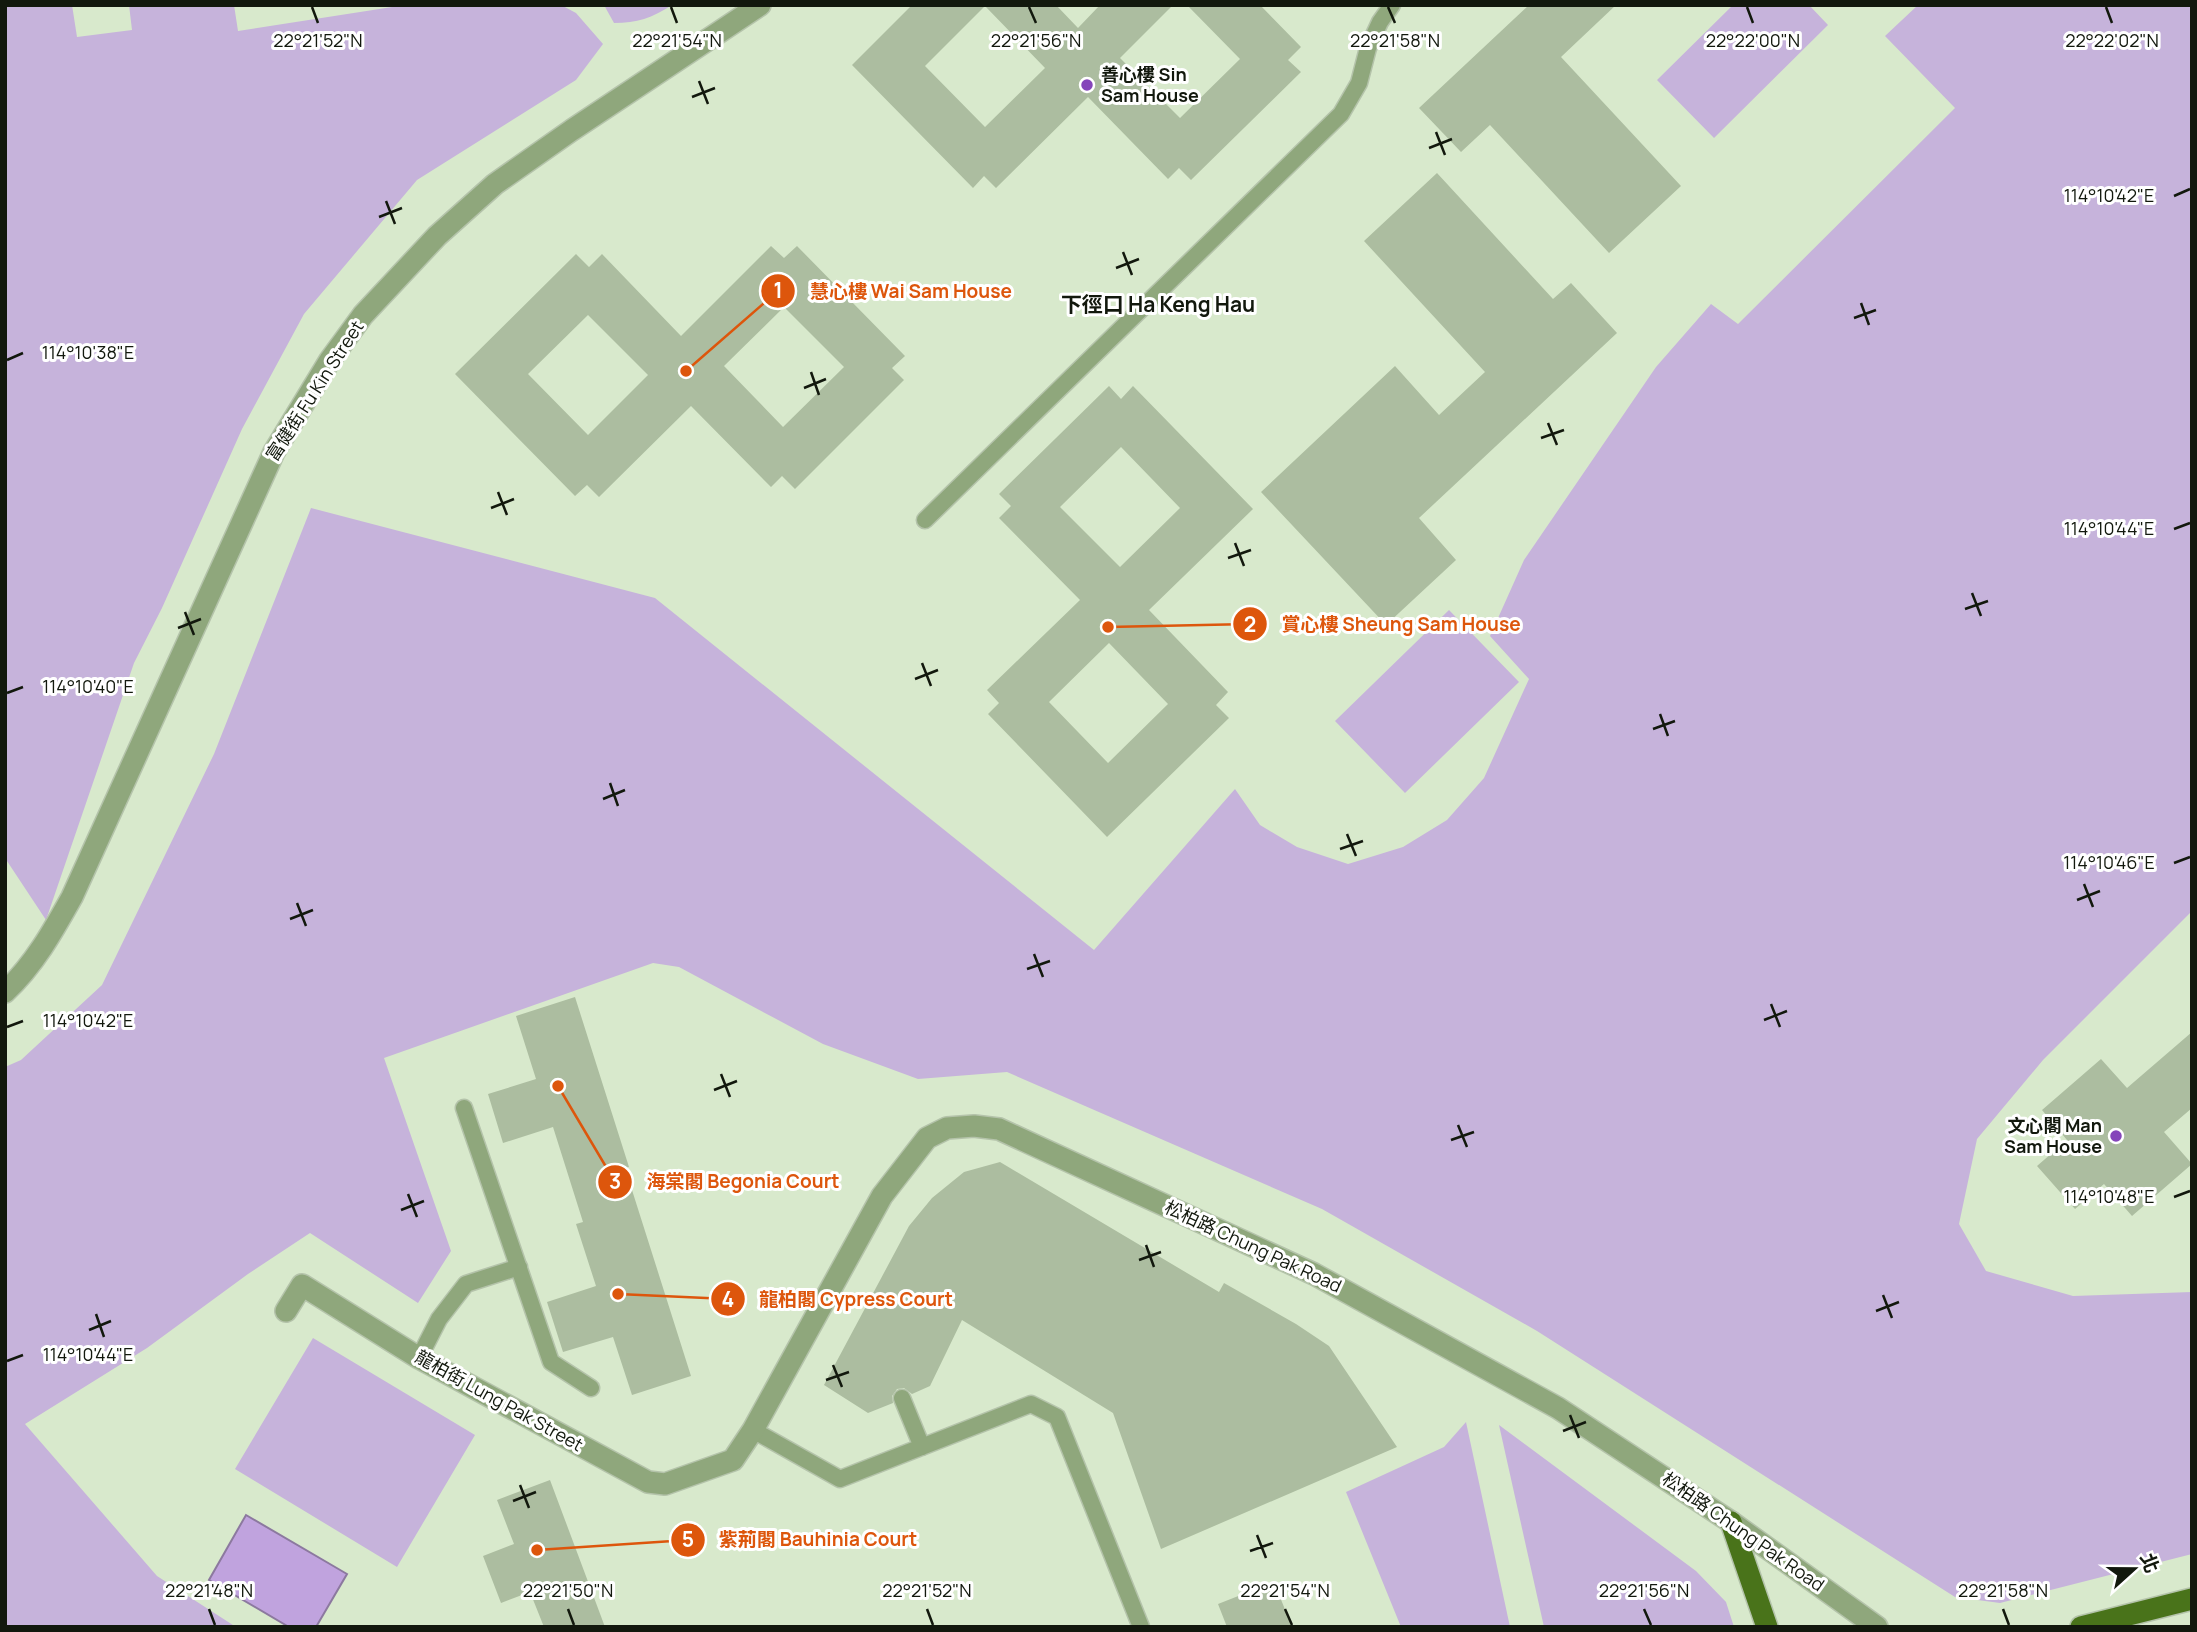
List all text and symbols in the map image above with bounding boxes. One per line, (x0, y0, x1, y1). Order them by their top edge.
text: 22°21'52"N (273, 28, 363, 52)
text: 22°21'54"N (632, 28, 722, 52)
text: 22°21'56"N (991, 28, 1081, 52)
text: 22°21'58"N (1350, 28, 1440, 52)
text: 22°22'00"N (1706, 28, 1800, 52)
text: 22°22'02"N (2065, 28, 2159, 52)
place label: 善心樓 Sin Sam House (1101, 62, 1199, 107)
marker: 善心樓 Sin Sam House (1079, 77, 1095, 93)
text: 114°10'42"E (2064, 183, 2154, 207)
callout: 慧心樓 Wai Sam House (761, 271, 1026, 311)
text: 1 (773, 276, 783, 304)
text: 慧心樓 Wai Sam House (810, 278, 1012, 304)
district label: 下徑口 Ha Keng Hau (1061, 290, 1255, 318)
street label: 富健街 Fu Kin Street (260, 316, 369, 465)
text: 114°10'38"E (42, 340, 134, 364)
text: 114°10'44"E (2064, 516, 2154, 540)
callout: 賞心樓 Sheung Sam House (1232, 604, 1535, 644)
text: 2 (1244, 610, 1256, 638)
text: 賞心樓 Sheung Sam House (1281, 611, 1521, 637)
text: 114°10'40"E (42, 674, 134, 698)
text: 114°10'46"E (2063, 850, 2155, 874)
text: 114°10'42"E (43, 1008, 133, 1032)
place label: 文心閣 Man Sam House (2004, 1113, 2102, 1158)
marker: 文心閣 Man Sam House (2108, 1128, 2124, 1144)
callout: 海棠閣 Begonia Court (598, 1162, 854, 1202)
text: 3 (609, 1167, 621, 1195)
text: 海棠閣 Begonia Court (646, 1168, 840, 1194)
text: 114°10'48"E (2064, 1184, 2154, 1208)
street label: 松柏路 Chung Pak Road (1161, 1195, 1346, 1298)
callout: 龍柏閣 Cypress Court (710, 1279, 967, 1319)
text: 4 (722, 1285, 734, 1313)
text: 龍柏閣 Cypress Court (759, 1286, 953, 1312)
text: 114°10'44"E (43, 1342, 133, 1366)
street label: 龍柏街 Lung Pak Street (411, 1344, 588, 1456)
street label: 松柏路 Chung Pak Road (1658, 1466, 1829, 1596)
callout: 紫荊閣 Bauhinia Court (670, 1520, 931, 1560)
text: 5 (682, 1525, 694, 1553)
text: 紫荊閣 Bauhinia Court (719, 1526, 917, 1552)
north arrow (2099, 1534, 2169, 1604)
text: 北 (2134, 1549, 2165, 1576)
text: 22°21'48"N (165, 1578, 253, 1602)
text: 22°21'50"N (523, 1578, 613, 1602)
text: 22°21'52"N (882, 1578, 972, 1602)
text: 22°21'54"N (1240, 1578, 1330, 1602)
text: 22°21'56"N (1599, 1578, 1689, 1602)
text: 22°21'58"N (1958, 1578, 2048, 1602)

